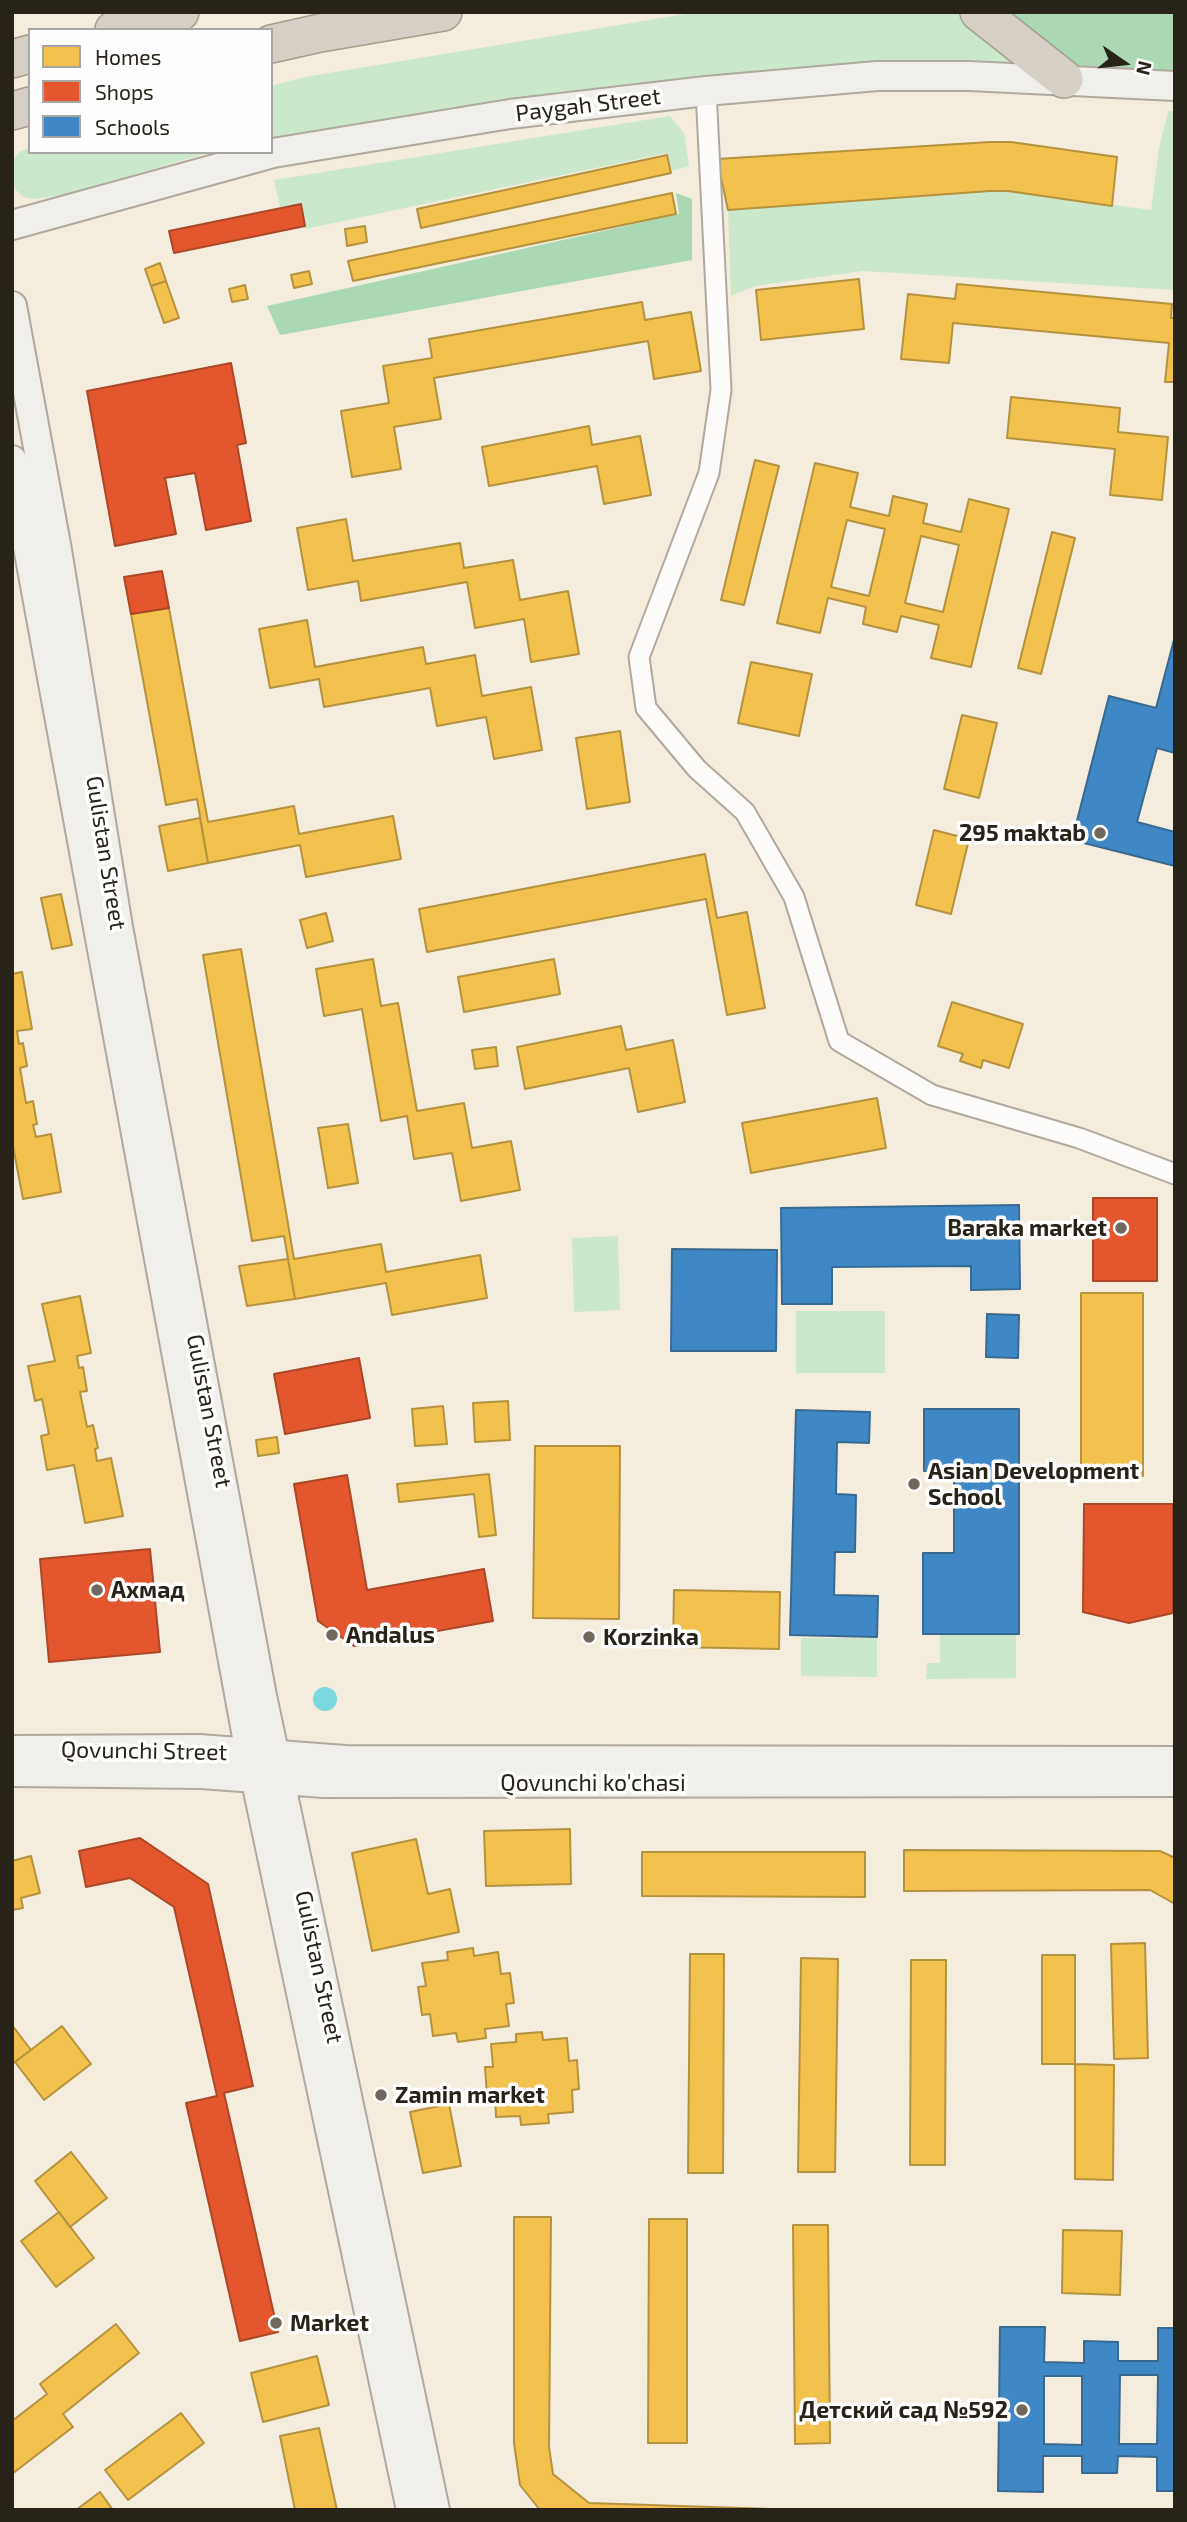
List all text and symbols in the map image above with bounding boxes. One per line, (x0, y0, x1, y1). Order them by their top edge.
legend (28, 28, 273, 154)
north arrow (1089, 28, 1159, 98)
text: Homes (95, 44, 161, 69)
text: N (1132, 59, 1158, 78)
text: Shops (95, 79, 154, 104)
street label: Paygah Street (514, 82, 662, 128)
text: Schools (95, 114, 170, 139)
street label: Gulistan Street (80, 774, 132, 932)
place label: 295 maktab (959, 819, 1086, 847)
marker: 295 maktab (1092, 825, 1108, 841)
place label: Baraka market (947, 1214, 1107, 1242)
marker: Baraka market (1113, 1220, 1129, 1236)
street label: Gulistan Street (181, 1332, 237, 1490)
place label: Asian Development School (928, 1457, 1139, 1511)
marker: Asian Development School (906, 1476, 922, 1492)
place label: Ахмад (111, 1576, 185, 1604)
marker: Ахмад (89, 1582, 105, 1598)
place label: Andalus (346, 1621, 435, 1649)
place label: Korzinka (603, 1623, 699, 1651)
marker: Andalus (324, 1627, 340, 1643)
marker: Korzinka (581, 1629, 597, 1645)
street label: Qovunchi Street (61, 1736, 227, 1766)
street label: Qovunchi ko'chasi (500, 1769, 686, 1797)
street label: Gulistan Street (289, 1888, 349, 2046)
place label: Zamin market (395, 2081, 545, 2109)
marker: Zamin market (373, 2087, 389, 2103)
place label: Market (290, 2309, 369, 2337)
marker: Market (268, 2315, 284, 2331)
place label: Детcкий сад №592 (799, 2396, 1008, 2424)
marker: Детcкий сад №592 (1014, 2402, 1030, 2418)

